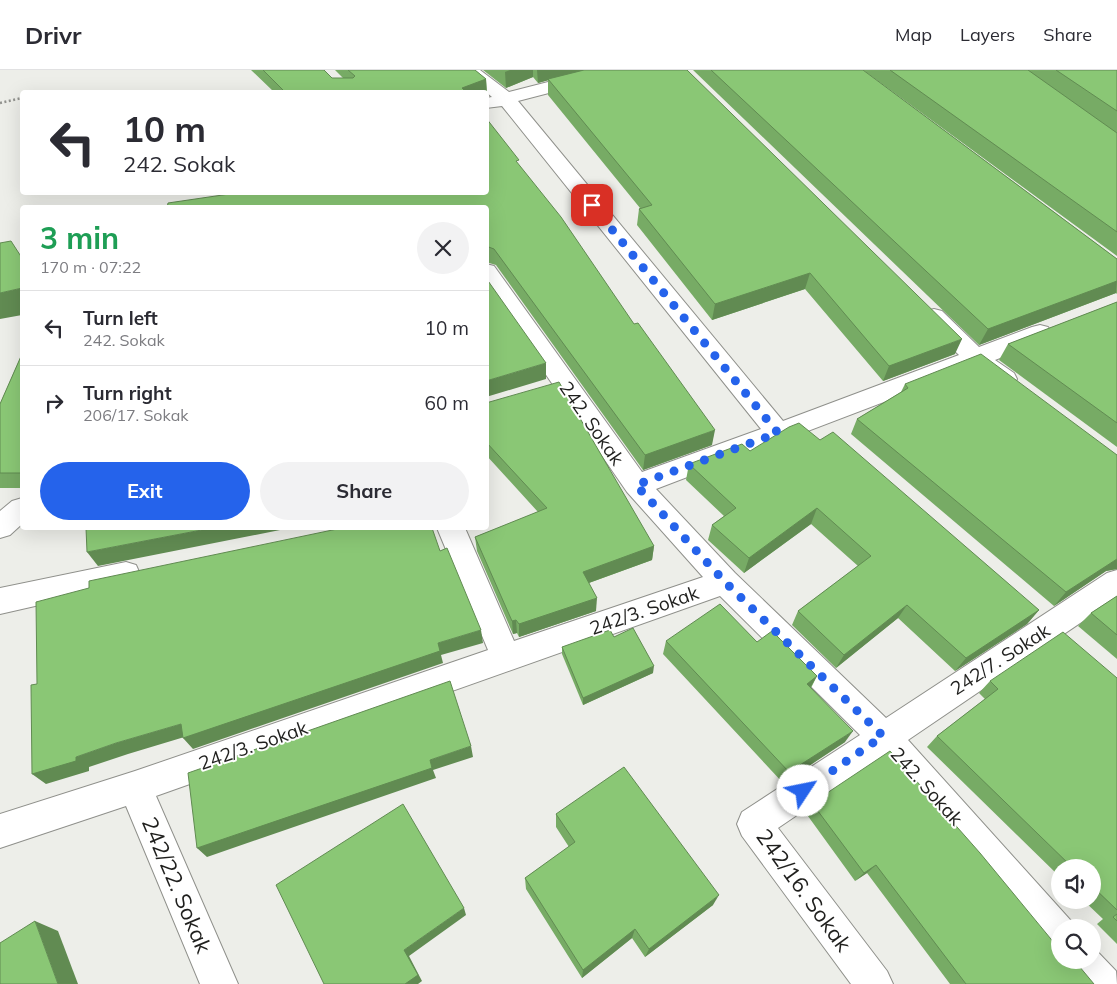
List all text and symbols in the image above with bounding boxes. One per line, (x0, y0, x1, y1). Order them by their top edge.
text: Drivr (25, 20, 81, 50)
text: Map (895, 23, 932, 46)
text: Layers (960, 23, 1015, 46)
text: Share (1043, 23, 1092, 46)
text: 10 m (123, 107, 206, 151)
icon: left (40, 110, 105, 175)
text: 242. Sokak (123, 150, 235, 178)
pin (571, 184, 613, 226)
icon: arrive (578, 191, 606, 219)
text: 3 min (40, 219, 119, 257)
button: close (417, 222, 469, 274)
text: 170 m · 07:22 (40, 257, 141, 277)
text: Turn left (83, 306, 158, 330)
icon: left (40, 314, 68, 342)
text: 10 m (425, 316, 469, 340)
text: 242. Sokak (83, 330, 165, 350)
street label: 242. Sokak (554, 376, 630, 470)
text: Turn right (83, 381, 172, 405)
icon: right (40, 389, 68, 417)
text: 60 m (425, 391, 469, 415)
text: 206/17. Sokak (83, 405, 189, 425)
button: Exit (40, 462, 250, 520)
button: Share (260, 462, 469, 520)
street label: 242/3. Sokak (586, 580, 702, 640)
street label: 242/7. Sokak (946, 618, 1054, 700)
street label: 242/3. Sokak (195, 715, 311, 775)
street label: 242. Sokak (886, 742, 969, 830)
position arrow (776, 764, 828, 816)
street label: 242/22. Sokak (136, 813, 218, 958)
street label: 242/16. Sokak (750, 823, 858, 957)
map controls (1051, 859, 1101, 969)
button: sound (1051, 859, 1101, 909)
button: search (1051, 919, 1101, 969)

